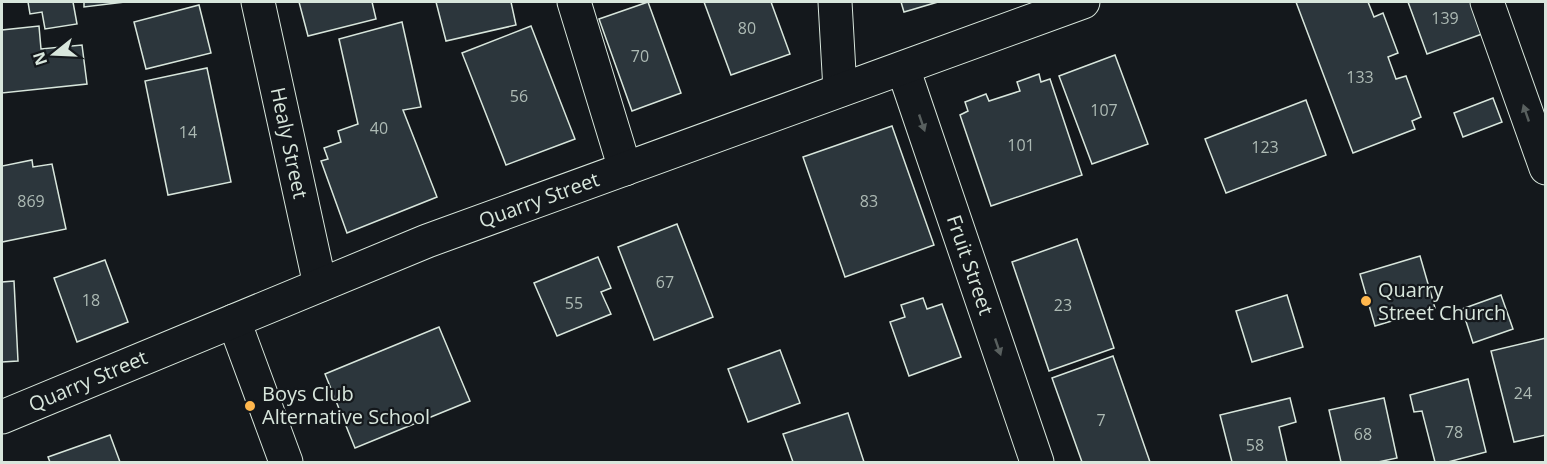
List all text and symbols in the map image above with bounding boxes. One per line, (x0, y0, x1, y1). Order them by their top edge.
house number: 139 (1431, 7, 1459, 29)
house number: 80 (738, 17, 756, 39)
north arrow (24, 24, 84, 84)
house number: 70 (631, 45, 649, 67)
text: N (27, 49, 52, 68)
house number: 133 (1346, 66, 1374, 88)
street label: Healy Street (265, 85, 314, 201)
house number: 56 (510, 85, 528, 107)
house number: 107 (1090, 99, 1118, 121)
one-way arrow (1521, 104, 1531, 122)
one-way arrow (917, 114, 927, 132)
house number: 40 (370, 117, 388, 139)
house number: 14 (179, 121, 197, 143)
house number: 101 (1007, 134, 1035, 156)
house number: 123 (1251, 136, 1279, 158)
street label: Quarry Street (475, 165, 603, 234)
house number: 869 (17, 190, 45, 212)
house number: 83 (860, 190, 878, 212)
street label: Fruit Street (941, 211, 1000, 318)
house number: 67 (656, 271, 674, 293)
place label: Quarry Street Church (1378, 276, 1506, 326)
house number: 18 (82, 289, 100, 311)
house number: 55 (565, 292, 583, 314)
house number: 23 (1054, 294, 1072, 316)
marker: Quarry Street Church (1359, 294, 1373, 308)
one-way arrow (993, 338, 1003, 356)
street label: Quarry Street (24, 343, 151, 418)
place label: Boys Club Alternative School (262, 380, 430, 430)
house number: 24 (1514, 382, 1532, 404)
marker: Boys Club Alternative School (243, 399, 257, 413)
house number: 7 (1096, 409, 1106, 431)
house number: 78 (1445, 421, 1463, 443)
house number: 68 (1354, 423, 1372, 445)
house number: 58 (1246, 434, 1264, 456)

